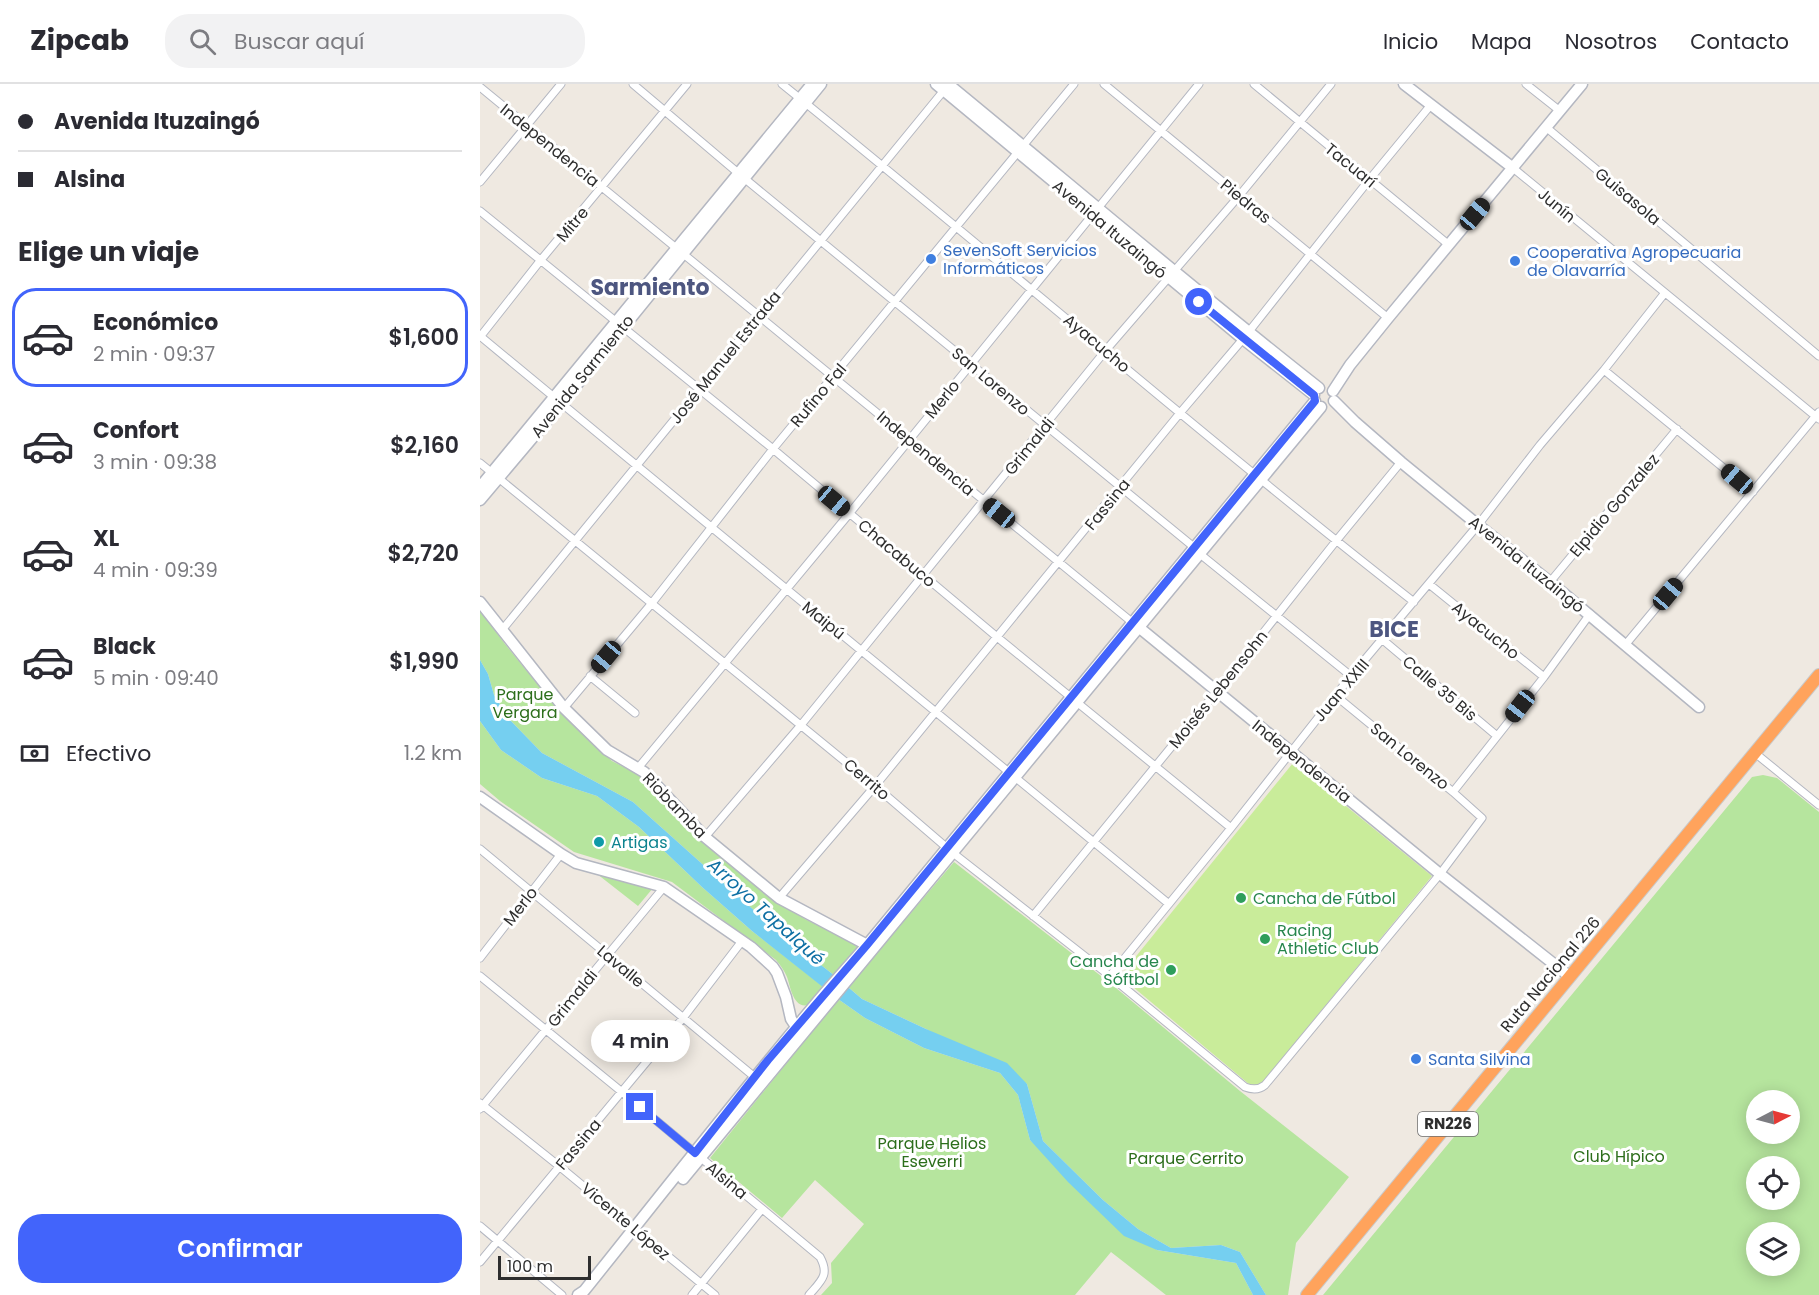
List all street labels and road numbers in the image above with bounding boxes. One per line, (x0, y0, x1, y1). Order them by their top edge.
street label: Independencia (495, 98, 604, 193)
street label: Tacuarí (1320, 138, 1381, 193)
street label: Guisasola (1590, 162, 1665, 231)
street label: Piedras (1215, 174, 1276, 229)
street label: Avenida Ituzaingó (1047, 175, 1172, 284)
street label: Junín (1533, 183, 1581, 228)
street label: Mitre (551, 202, 594, 247)
street label: José Manuel Estrada (664, 286, 786, 429)
street label: Ayacucho (1058, 309, 1135, 378)
street label: Avenida Sarmiento (525, 310, 639, 443)
street label: San Lorenzo (947, 342, 1035, 421)
street label: Rufino Fal (785, 359, 852, 432)
street label: Merlo (920, 375, 965, 424)
street label: Independencia (872, 406, 980, 501)
street label: Grimaldi (999, 413, 1060, 480)
street label: Elpidio Gonzalez (1564, 449, 1664, 562)
street label: Fassina (1079, 474, 1135, 535)
street label: Avenida Ituzaingó (1464, 510, 1590, 618)
street label: Chacabuco (853, 514, 940, 593)
street label: Maipú (797, 596, 850, 645)
street label: Ayacucho (1447, 596, 1524, 665)
street label: Moisés Lebensohn (1164, 625, 1273, 753)
street label: Calle 35 Bis (1397, 650, 1482, 726)
street label: Juan XXIII (1308, 654, 1375, 727)
street label: Independencia (1247, 714, 1356, 809)
street label: San Lorenzo (1365, 717, 1454, 795)
street label: Cerrito (839, 753, 895, 806)
street label: Riobamba (637, 767, 712, 843)
street label: Merlo (498, 882, 543, 931)
street label: Ruta Nacional 226 (1495, 912, 1606, 1037)
street label: Lavalle (592, 940, 649, 993)
street label: Grimaldi (542, 965, 603, 1032)
road number: RN226 (1418, 1112, 1478, 1136)
street label: Fassina (550, 1114, 607, 1175)
street label: Alsina (701, 1156, 752, 1205)
street label: Vicente López (576, 1177, 675, 1265)

